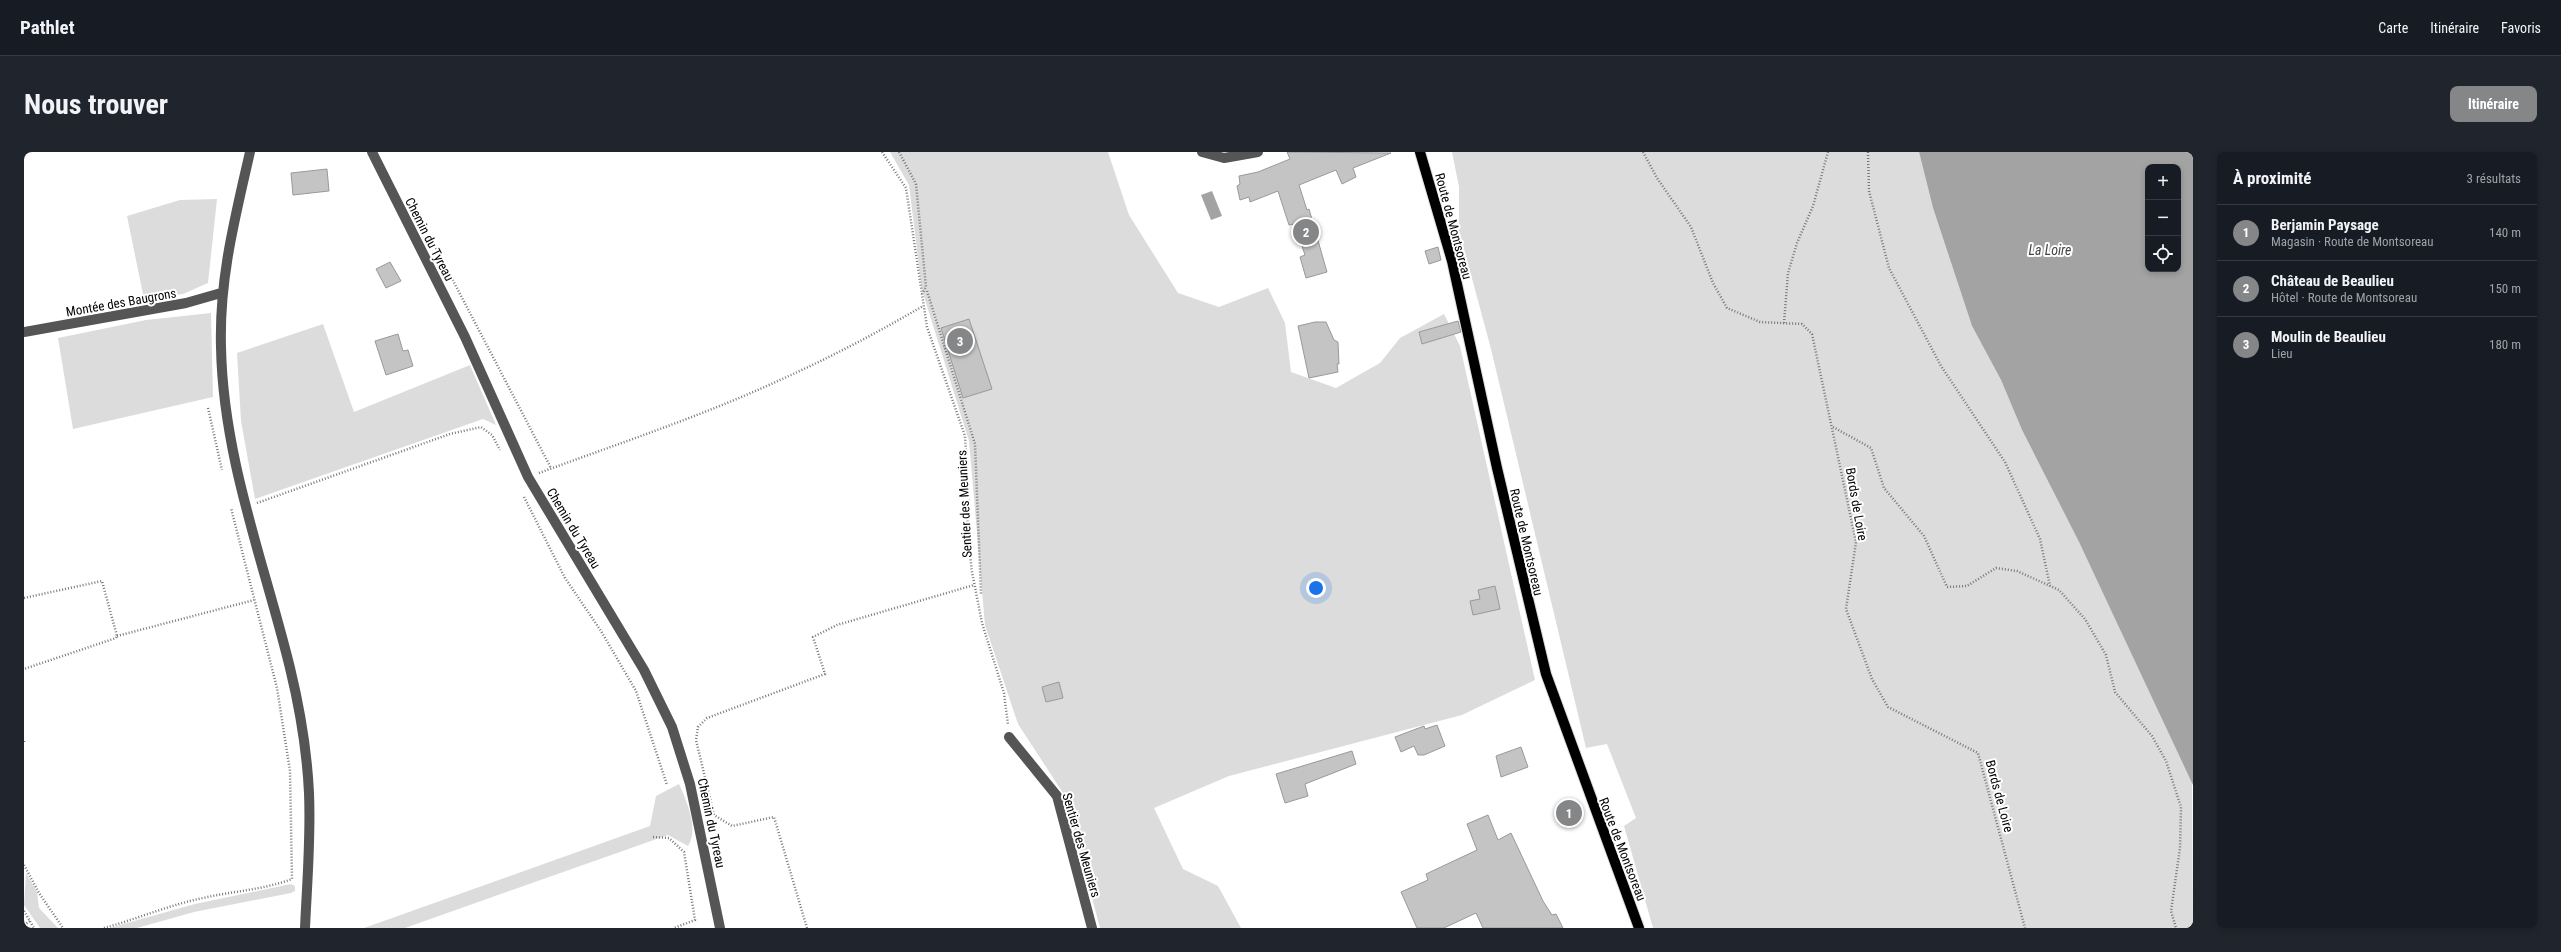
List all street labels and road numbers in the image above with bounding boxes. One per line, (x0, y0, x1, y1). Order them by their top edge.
street label: Route de Montsoreau (1432, 171, 1475, 281)
street label: Chemin du Tyreau (402, 195, 457, 283)
street label: Montée des Baugrons (65, 285, 177, 320)
street label: Sentier des Meuniers (954, 450, 975, 558)
street label: Bords de Loire (1843, 466, 1870, 542)
street label: Chemin du Tyreau (544, 485, 604, 571)
street label: Route de Montsoreau (1507, 487, 1546, 597)
street label: Bords de Loire (1983, 758, 2016, 834)
street label: Chemin du Tyreau (695, 777, 728, 869)
street label: Sentier des Meuniers (1059, 791, 1104, 899)
street label: Route de Montsoreau (1596, 795, 1649, 903)

